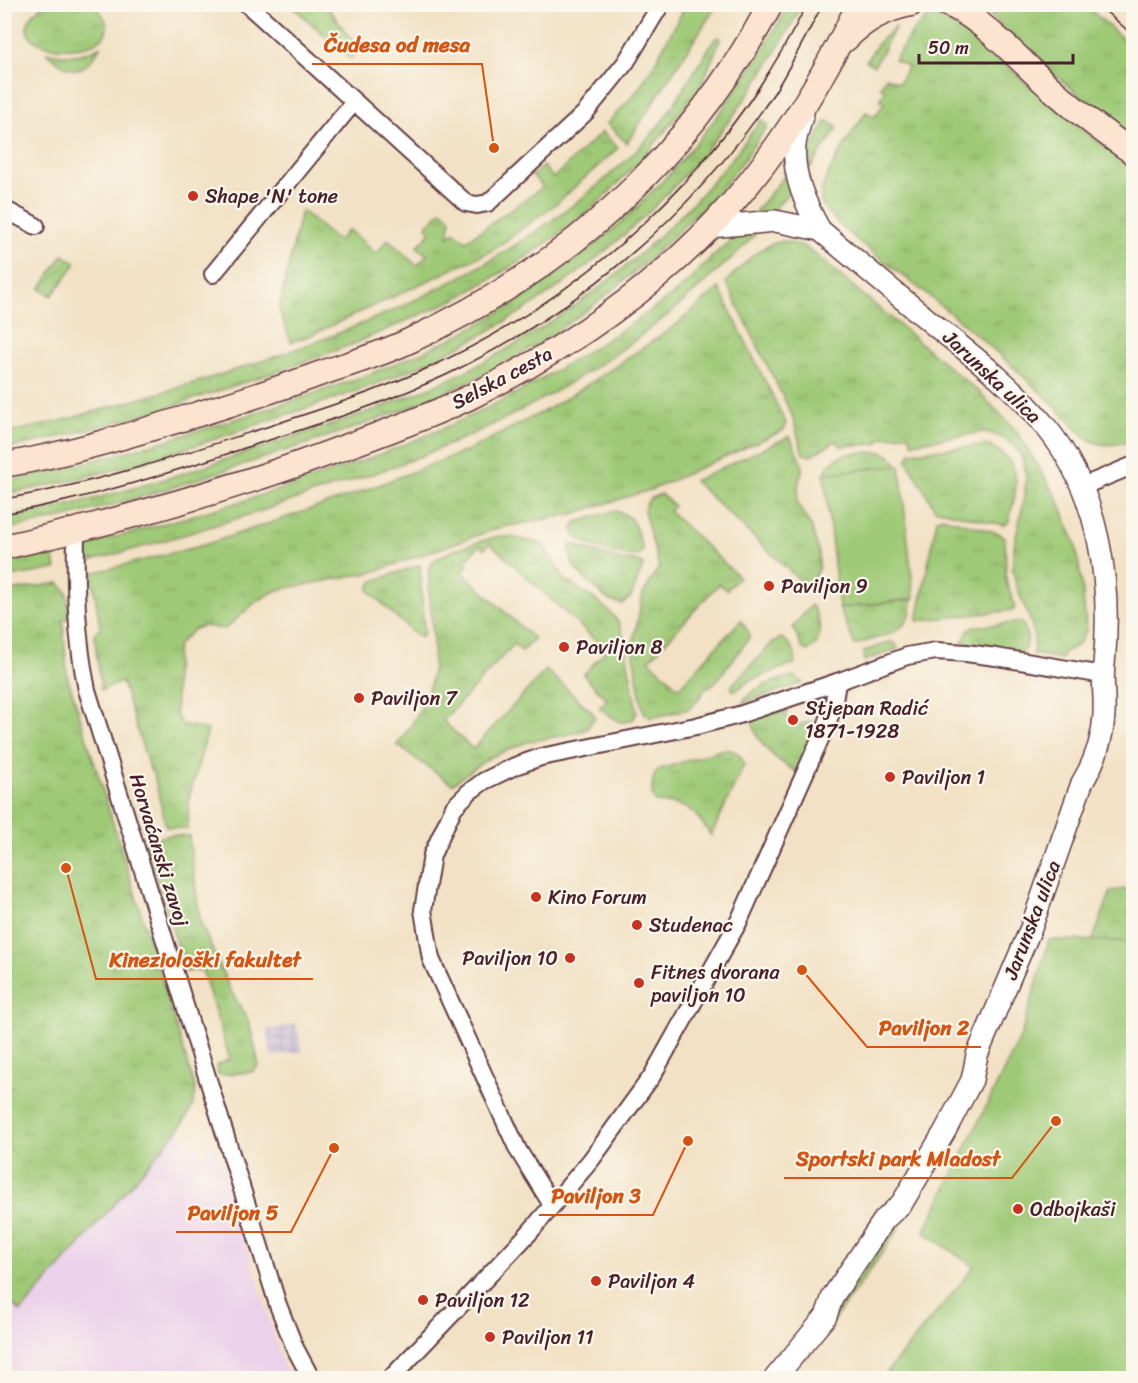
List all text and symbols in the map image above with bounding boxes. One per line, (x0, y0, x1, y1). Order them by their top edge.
callout: Čudesa od mesa (312, 25, 482, 64)
text: Čudesa od mesa (323, 26, 471, 64)
scale bar (919, 27, 1074, 65)
text: 50 m (928, 32, 969, 64)
place label: Shape 'N' tone (205, 179, 338, 214)
marker: Shape 'N' tone (186, 189, 200, 203)
street label: Jarunska ulica (934, 321, 1050, 432)
street label: Selska cesta (445, 337, 559, 419)
place label: Paviljon 9 (781, 569, 868, 604)
marker: Paviljon 9 (762, 579, 776, 593)
place label: Paviljon 8 (576, 630, 662, 665)
marker: Paviljon 8 (557, 640, 571, 654)
place label: Paviljon 7 (371, 681, 458, 716)
marker: Paviljon 7 (352, 691, 366, 705)
place label: Stjepan Radić 1871-1928 (805, 691, 930, 749)
marker: Stjepan Radić 1871-1928 (786, 713, 800, 727)
place label: Paviljon 1 (902, 760, 985, 795)
street label: Horvaćanski zavoj (119, 769, 199, 931)
marker: Paviljon 1 (883, 770, 897, 784)
street label: Jarunska ulica (993, 855, 1071, 986)
place label: Kino Forum (548, 880, 647, 915)
marker: Kino Forum (529, 890, 543, 904)
place label: Studenac (649, 908, 733, 943)
marker: Studenac (630, 918, 644, 932)
callout: Kineziološki fakultet (96, 940, 313, 979)
text: Kineziološki fakultet (108, 941, 302, 979)
place label: Paviljon 10 (462, 941, 558, 976)
marker: Paviljon 10 (563, 951, 577, 965)
place label: Fitnes dvorana paviljon 10 (650, 955, 780, 1013)
marker: Fitnes dvorana paviljon 10 (632, 976, 646, 990)
callout: Paviljon 2 (867, 1008, 981, 1047)
text: Paviljon 2 (879, 1009, 969, 1047)
callout: Sportski park Mladost (784, 1139, 1012, 1178)
text: Sportski park Mladost (795, 1140, 1002, 1178)
callout: Paviljon 3 (539, 1176, 653, 1215)
text: Paviljon 3 (551, 1177, 641, 1215)
place label: Odbojkaši (1030, 1192, 1116, 1227)
callout: Paviljon 5 (176, 1193, 291, 1232)
text: Paviljon 5 (188, 1194, 279, 1232)
marker: Odbojkaši (1011, 1202, 1025, 1216)
place label: Paviljon 4 (608, 1264, 695, 1299)
marker: Paviljon 4 (589, 1274, 603, 1288)
place label: Paviljon 12 (435, 1283, 530, 1318)
marker: Paviljon 12 (416, 1293, 430, 1307)
place label: Paviljon 11 (502, 1320, 594, 1355)
marker: Paviljon 11 (483, 1330, 497, 1344)

